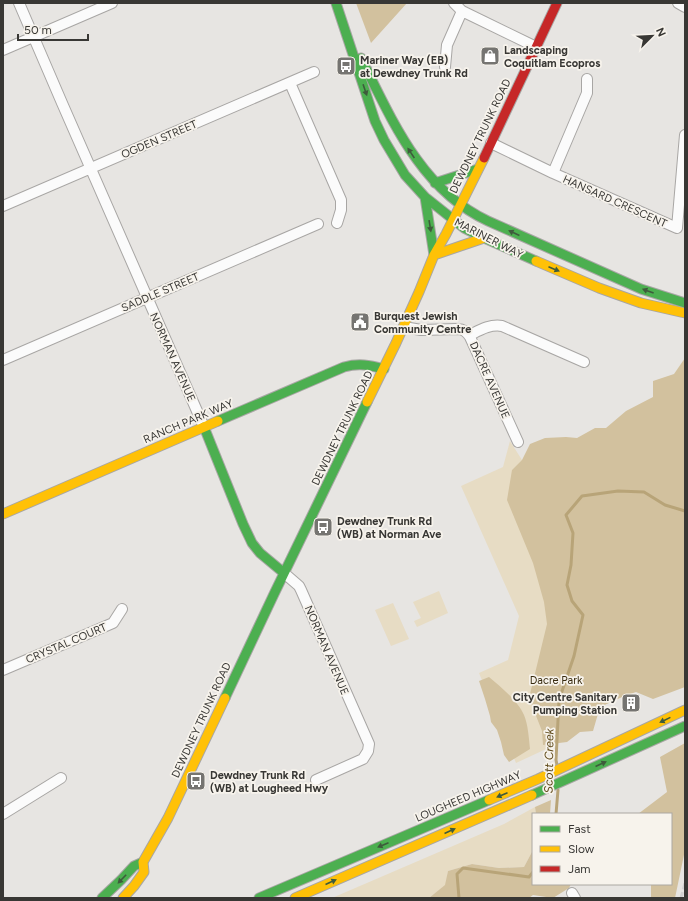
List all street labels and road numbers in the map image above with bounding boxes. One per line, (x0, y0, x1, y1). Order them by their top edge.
street label: DEWDNEY TRUNK ROAD (447, 76, 514, 196)
street label: OGDEN STREET (119, 118, 199, 161)
street label: HANSARD CRESCENT (561, 173, 669, 230)
street label: MARINER WAY (452, 216, 526, 262)
street label: SADDLE STREET (119, 270, 201, 315)
street label: NORMAN AVENUE (147, 311, 198, 404)
street label: DACRE AVENUE (467, 340, 512, 421)
street label: DEWDNEY TRUNK ROAD (309, 368, 376, 488)
street label: RANCH PARK WAY (141, 397, 235, 446)
street label: NORMAN AVENUE (302, 604, 351, 697)
street label: CRYSTAL COURT (24, 621, 109, 666)
street label: DEWDNEY TRUNK ROAD (169, 660, 234, 780)
street label: LOUGHEED HIGHWAY (413, 768, 523, 825)

